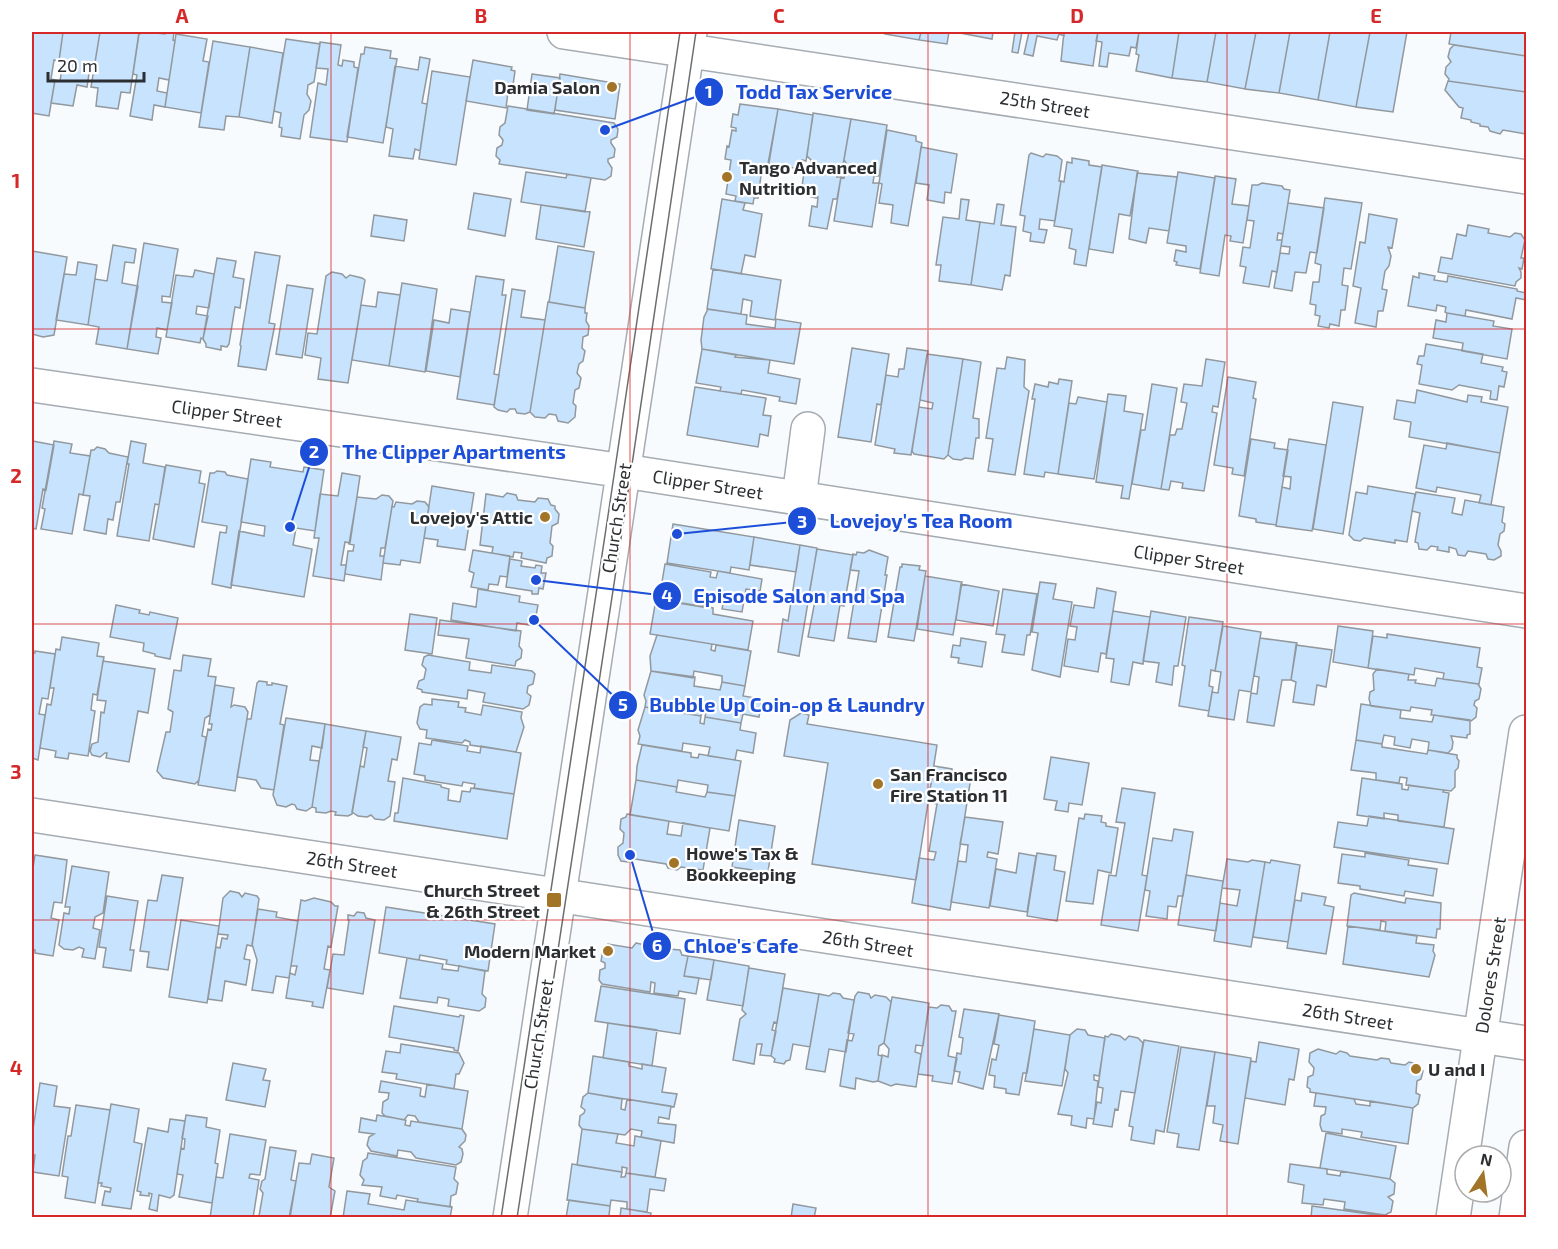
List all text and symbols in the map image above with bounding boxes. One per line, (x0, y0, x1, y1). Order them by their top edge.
text: A (175, 3, 189, 27)
text: B (475, 3, 487, 27)
text: C (773, 3, 785, 27)
text: D (1070, 3, 1084, 27)
text: E (1370, 3, 1382, 27)
scale bar (48, 45, 144, 83)
text: 20 m (57, 54, 98, 76)
callout: Todd Tax Service (694, 73, 905, 111)
place label: Damia Salon (494, 76, 600, 98)
text: Todd Tax Service (736, 79, 892, 103)
marker: Damia Salon (605, 80, 619, 94)
text: 1 (705, 80, 713, 102)
street label: 25th Street (998, 86, 1092, 122)
place label: Tango Advanced Nutrition (739, 156, 877, 199)
text: 1 (12, 168, 20, 192)
marker: Tango Advanced Nutrition (720, 170, 734, 184)
street label: Clipper Street (170, 394, 284, 432)
callout: The Clipper Apartments (299, 433, 578, 471)
text: The Clipper Apartments (342, 439, 566, 463)
text: 2 (309, 440, 319, 462)
street label: Church Street (596, 461, 636, 575)
text: 2 (10, 463, 22, 487)
street label: Clipper Street (651, 464, 765, 504)
callout: Lovejoy's Tea Room (787, 502, 1024, 540)
place label: Lovejoy's Attic (410, 506, 533, 528)
text: Lovejoy's Tea Room (829, 508, 1013, 533)
marker: Lovejoy's Attic (538, 510, 552, 524)
text: 3 (797, 510, 807, 532)
street label: Clipper Street (1132, 539, 1246, 579)
callout: Episode Salon and Spa (652, 577, 917, 615)
text: Episode Salon and Spa (693, 583, 905, 607)
text: 4 (661, 584, 673, 606)
callout: Bubble Up Coin-op & Laundry (608, 686, 937, 724)
text: Bubble Up Coin-op & Laundry (649, 692, 925, 717)
text: 5 (618, 693, 628, 715)
text: 3 (10, 759, 22, 783)
place label: San Francisco Fire Station 11 (890, 763, 1008, 806)
marker: San Francisco Fire Station 11 (871, 777, 885, 791)
place label: Howe's Tax & Bookkeeping (686, 842, 799, 885)
street label: 26th Street (305, 846, 399, 882)
marker: Howe's Tax & Bookkeeping (667, 856, 681, 870)
place label: Church Street & 26th Street (423, 879, 541, 922)
marker: Church Street & 26th Street (545, 891, 563, 909)
street label: Dolores Street (1470, 915, 1510, 1035)
street label: 26th Street (821, 925, 915, 961)
callout: Chloe's Cafe (642, 927, 811, 965)
text: Chloe's Cafe (684, 933, 798, 957)
text: 6 (652, 934, 662, 956)
place label: Modern Market (464, 940, 597, 962)
marker: Modern Market (601, 944, 615, 958)
street label: Church Street (518, 977, 558, 1091)
street label: 26th Street (1301, 998, 1395, 1034)
text: 4 (10, 1055, 23, 1079)
place label: U and I (1428, 1058, 1485, 1080)
marker: U and I (1409, 1062, 1423, 1076)
north arrow (1453, 1144, 1513, 1204)
text: N (1479, 1148, 1494, 1169)

